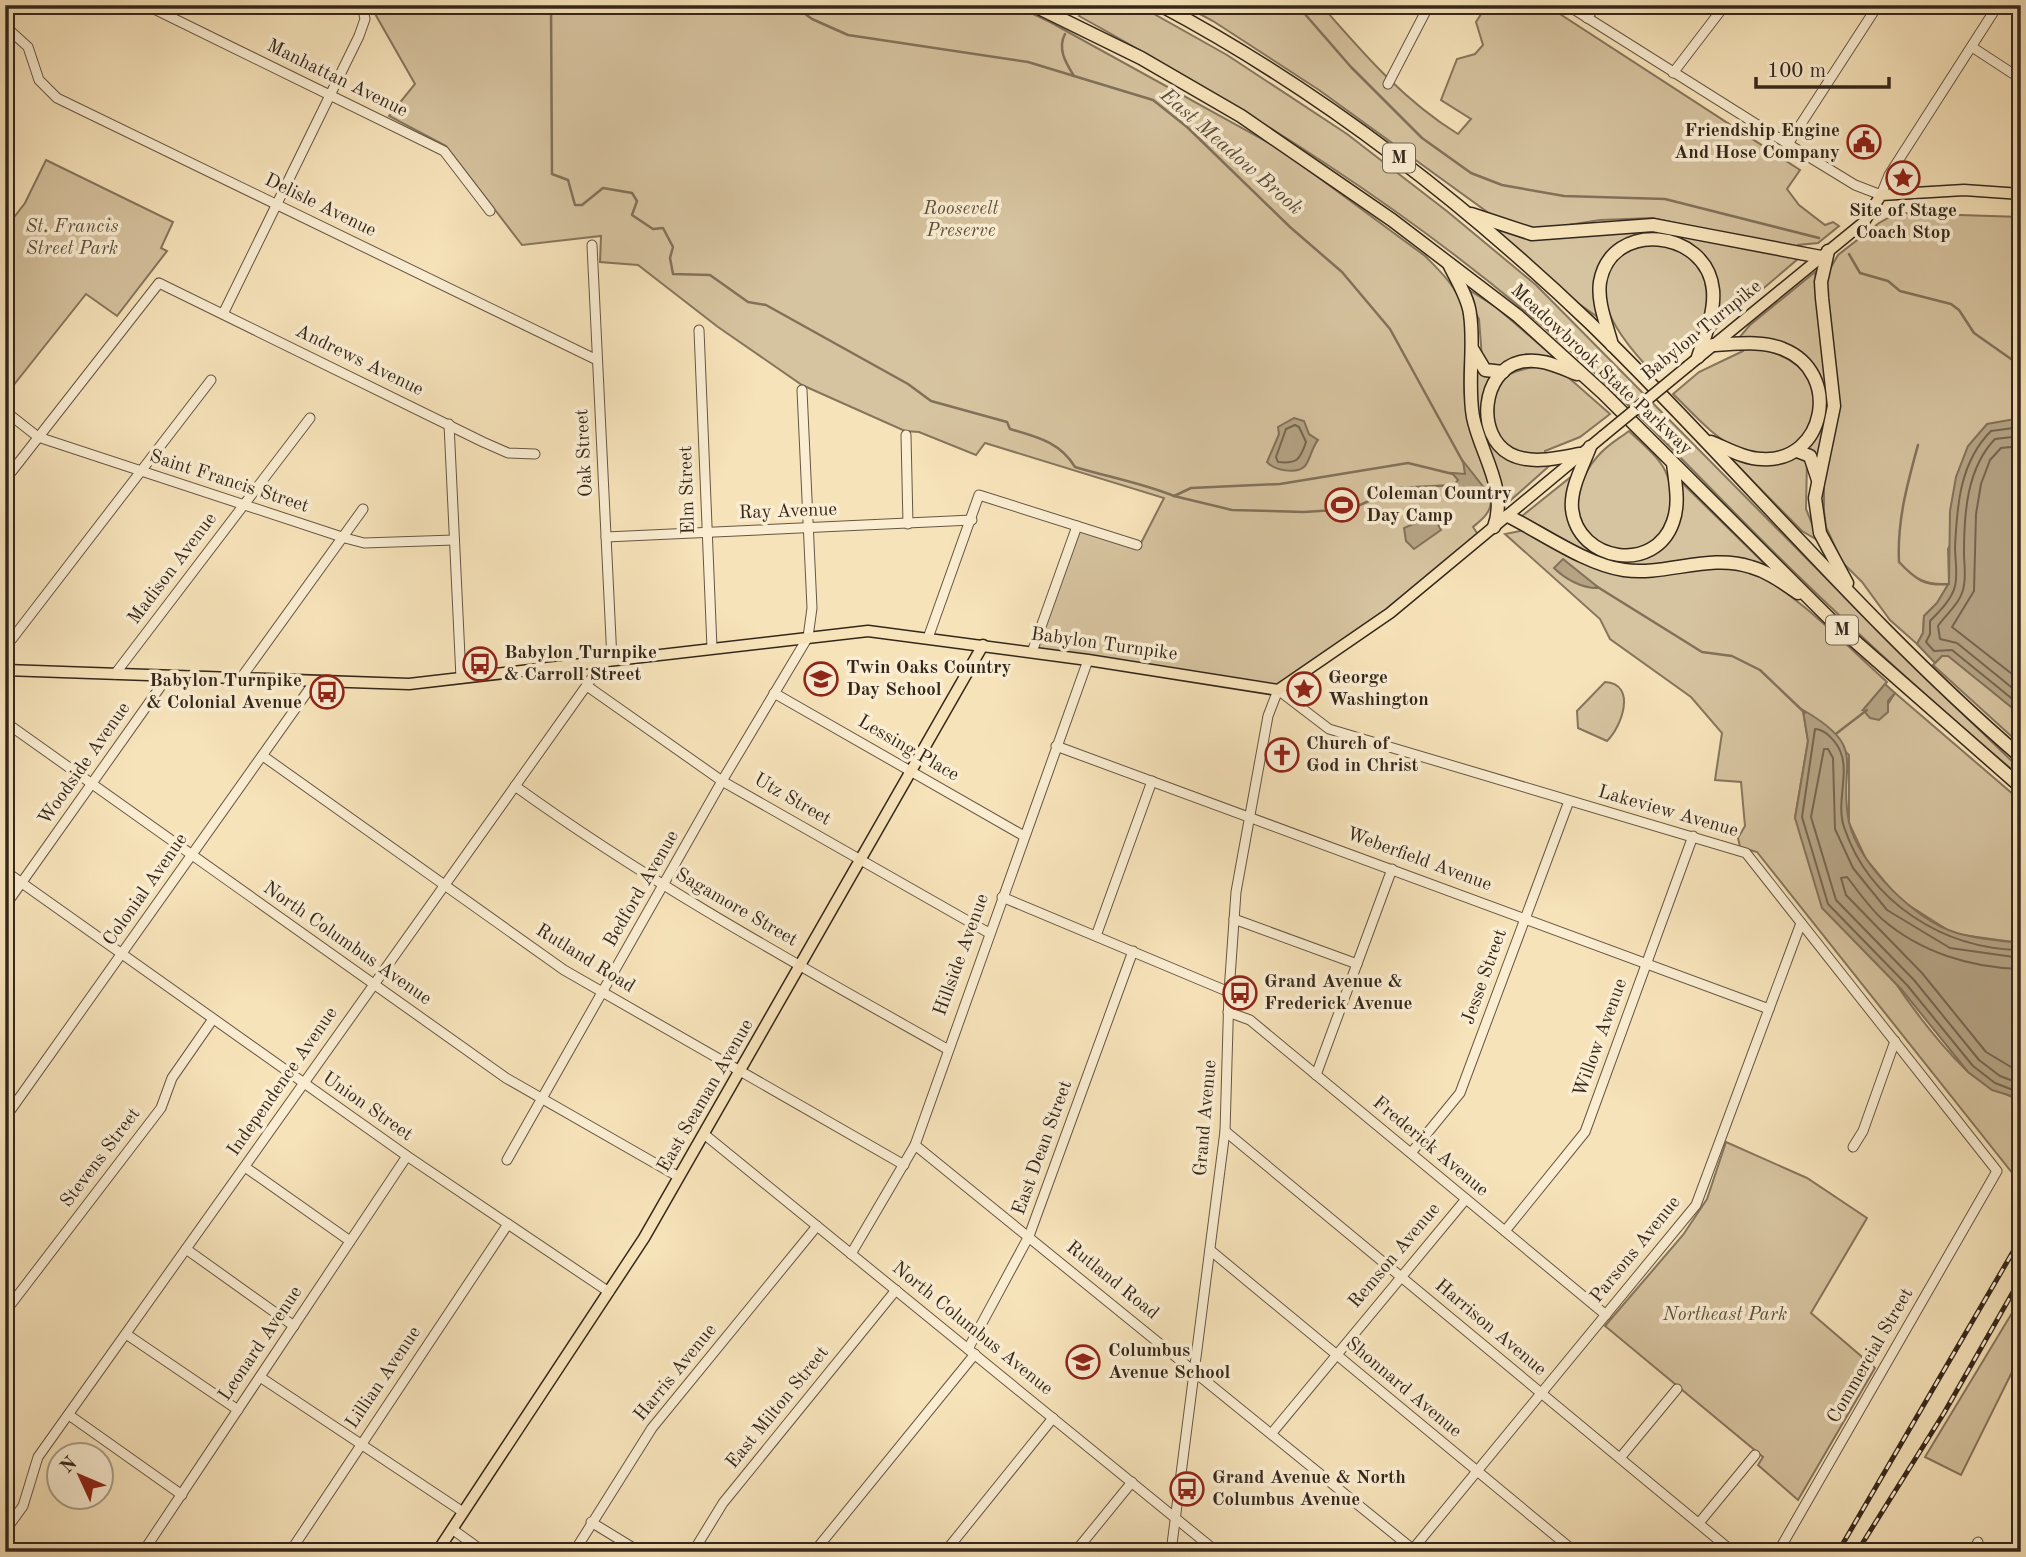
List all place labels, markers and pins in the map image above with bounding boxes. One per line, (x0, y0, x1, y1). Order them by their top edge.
place label: Friendship Engine And Hose Company (1674, 122, 1840, 163)
public building icon: Friendship Engine And Hose Company (1845, 123, 1883, 161)
place icon: Site of Stage Coach Stop (1884, 159, 1922, 197)
place label: Site of Stage Coach Stop (1849, 202, 1957, 243)
place label: Coleman Country Day Camp (1366, 485, 1512, 526)
sports icon: Coleman Country Day Camp (1323, 486, 1361, 524)
place label: Babylon Turnpike & Carroll Street (504, 644, 657, 685)
bus stop icon: Babylon Turnpike & Carroll Street (461, 645, 499, 683)
place label: Twin Oaks Country Day School (846, 659, 1011, 700)
school or university icon: Twin Oaks Country Day School (802, 660, 840, 698)
place label: George Washington (1328, 669, 1429, 710)
place icon: George Washington (1285, 670, 1323, 708)
place label: Babylon Turnpike & Colonial Avenue (147, 672, 302, 713)
bus stop icon: Babylon Turnpike & Colonial Avenue (308, 673, 346, 711)
place label: Church of God in Christ (1306, 735, 1419, 776)
church icon: Church of God in Christ (1263, 736, 1301, 774)
place label: Grand Avenue & Frederick Avenue (1264, 973, 1413, 1014)
bus stop icon: Grand Avenue & Frederick Avenue (1221, 974, 1259, 1012)
place label: Columbus Avenue School (1108, 1342, 1230, 1383)
school or university icon: Columbus Avenue School (1064, 1343, 1102, 1381)
place label: Grand Avenue & North Columbus Avenue (1212, 1469, 1406, 1510)
bus stop icon: Grand Avenue & North Columbus Avenue (1168, 1470, 1206, 1508)

